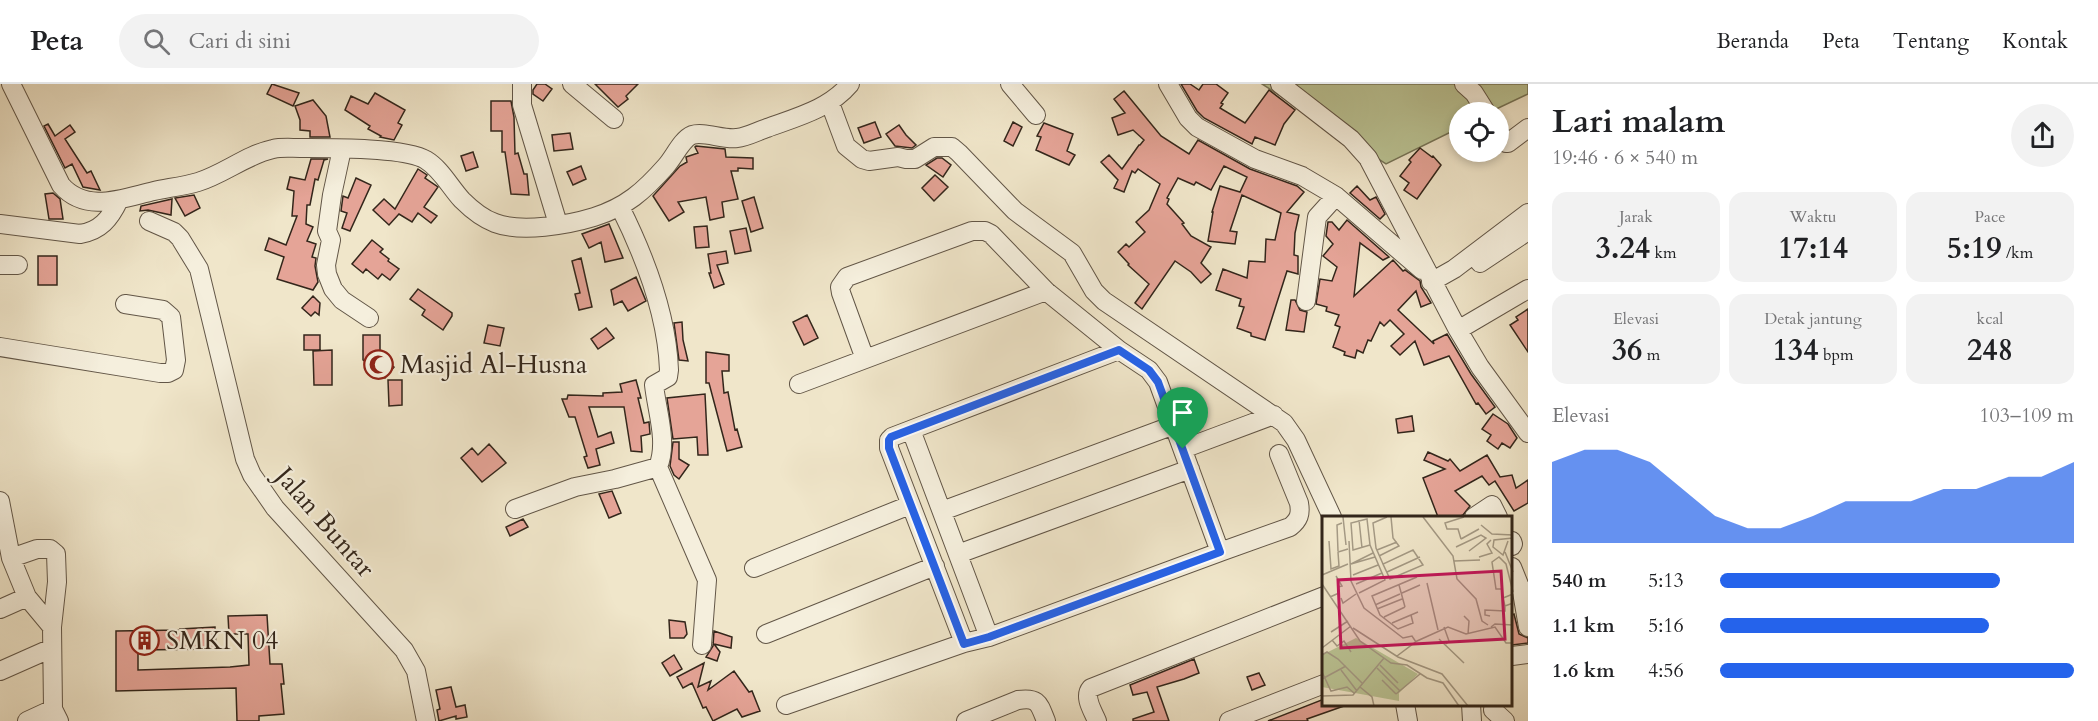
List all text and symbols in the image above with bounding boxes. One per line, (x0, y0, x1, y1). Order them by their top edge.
search box (119, 14, 539, 68)
text: Peta (30, 22, 83, 60)
icon: search (140, 25, 173, 58)
text: Cari di sini (188, 26, 291, 56)
text: Beranda (1716, 27, 1789, 56)
text: Peta (1822, 27, 1860, 56)
text: Tentang (1893, 27, 1969, 56)
text: Kontak (2002, 27, 2068, 56)
text: Lari malam (1552, 99, 1725, 144)
map controls (1449, 102, 1509, 162)
button: locate (1449, 102, 1509, 162)
button: share (2011, 104, 2074, 167)
text: 19:46 · 6 × 540 m (1552, 144, 1698, 171)
text: Jarak (1619, 206, 1653, 228)
text: Waktu (1790, 206, 1836, 228)
text: Pace (1975, 206, 2005, 228)
text: 3.24 (1595, 228, 1650, 269)
text: 17:14 (1778, 228, 1848, 269)
text: 5:19 (1947, 228, 2002, 269)
text: km (1650, 242, 1677, 264)
text: /km (2002, 242, 2033, 264)
text: Elevasi (1613, 308, 1659, 330)
text: Detak jantung (1764, 308, 1862, 330)
text: kcal (1977, 308, 2003, 330)
text: 36 (1612, 330, 1642, 371)
text: 134 (1772, 330, 1819, 371)
text: 248 (1967, 330, 2013, 371)
text: m (1642, 344, 1660, 366)
text: bpm (1819, 344, 1854, 366)
place label: Masjid Al-Husna (400, 347, 587, 382)
mosque icon: Masjid Al-Husna (363, 348, 395, 380)
pin (1157, 387, 1208, 449)
icon: arrive (1166, 396, 1199, 429)
text: Elevasi (1552, 402, 1610, 429)
text: 103–109 m (1979, 402, 2074, 429)
street label: Jalan Buntar (265, 456, 383, 585)
inset map (1322, 516, 1513, 706)
text: 540 m (1552, 567, 1607, 594)
text: 5:13 (1648, 567, 1684, 594)
text: 1.1 km (1552, 612, 1615, 639)
text: 5:16 (1648, 612, 1684, 639)
place label: SMKN 04 (166, 623, 279, 658)
building icon: SMKN 04 (129, 624, 161, 656)
text: 1.6 km (1552, 657, 1615, 684)
text: 4:56 (1648, 657, 1684, 684)

